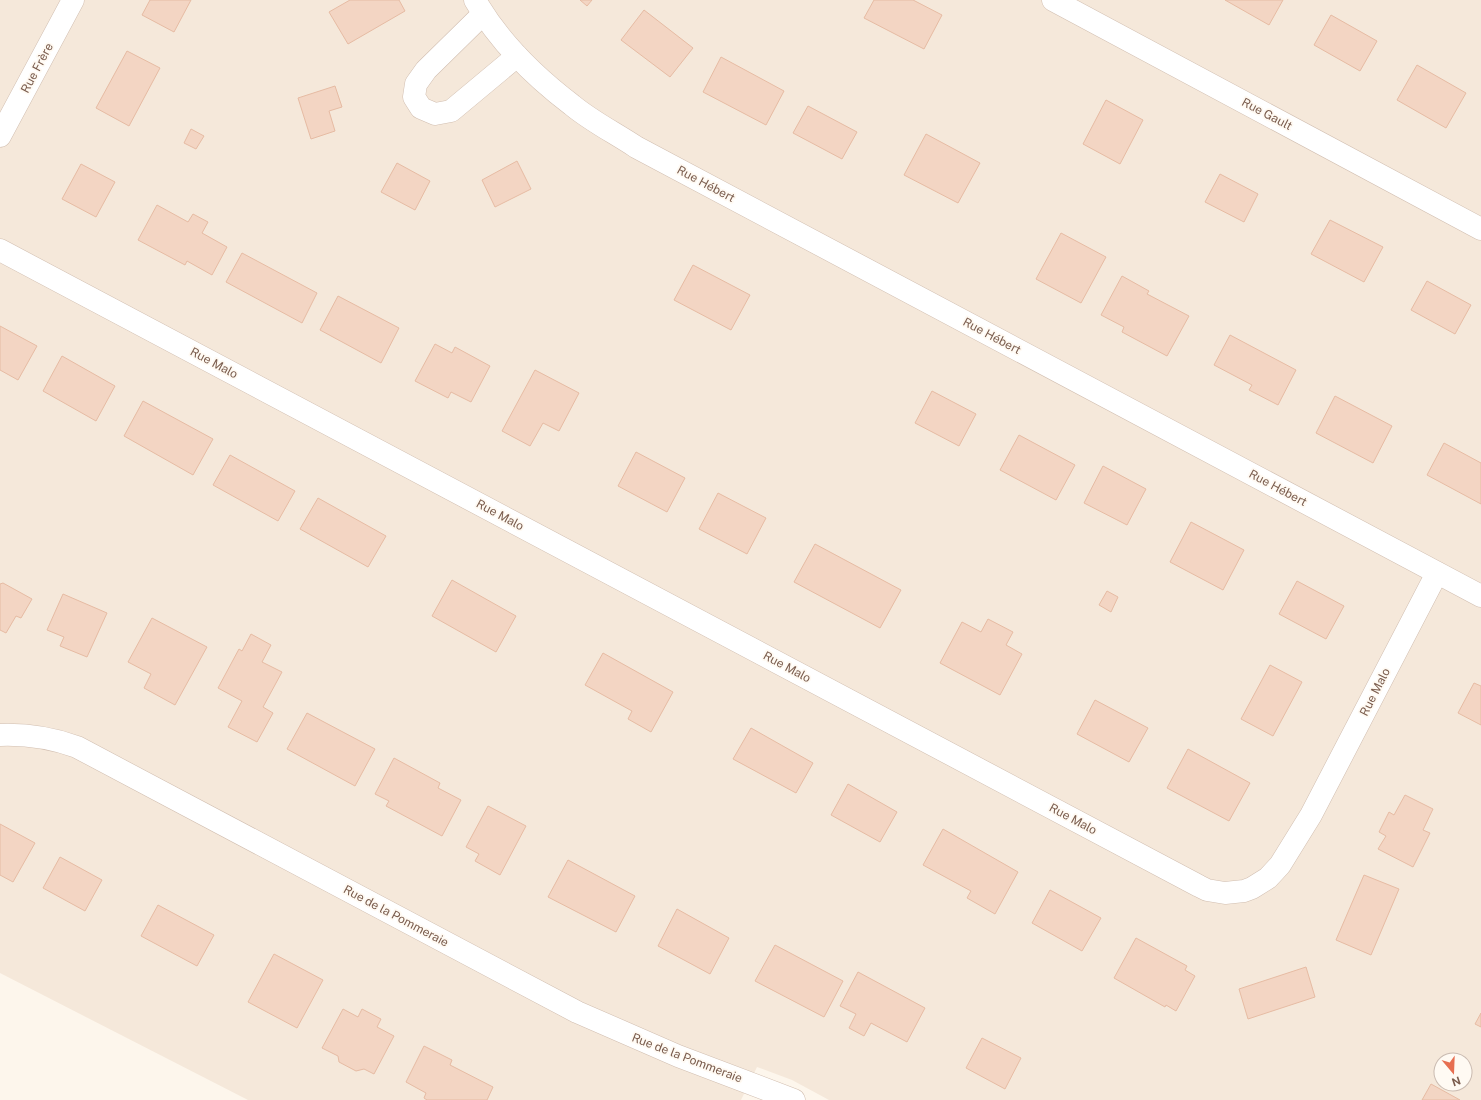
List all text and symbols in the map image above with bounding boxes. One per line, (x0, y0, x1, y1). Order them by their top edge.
street label: Rue Frère (18, 40, 56, 95)
street label: Rue Gault (1239, 95, 1295, 133)
street label: Rue Hébert (675, 163, 738, 205)
street label: Rue Hébert (961, 315, 1024, 357)
street label: Rue Malo (188, 345, 240, 381)
street label: Rue Hébert (1247, 467, 1310, 509)
street label: Rue Malo (474, 497, 526, 533)
street label: Rue Malo (761, 649, 813, 685)
street label: Rue Malo (1357, 665, 1393, 718)
street label: Rue Malo (1047, 801, 1099, 837)
street label: Rue de la Pommeraie (341, 882, 451, 950)
street label: Rue de la Pommeraie (630, 1030, 744, 1086)
north arrow (1433, 1052, 1473, 1092)
text: N (1450, 1074, 1462, 1089)

